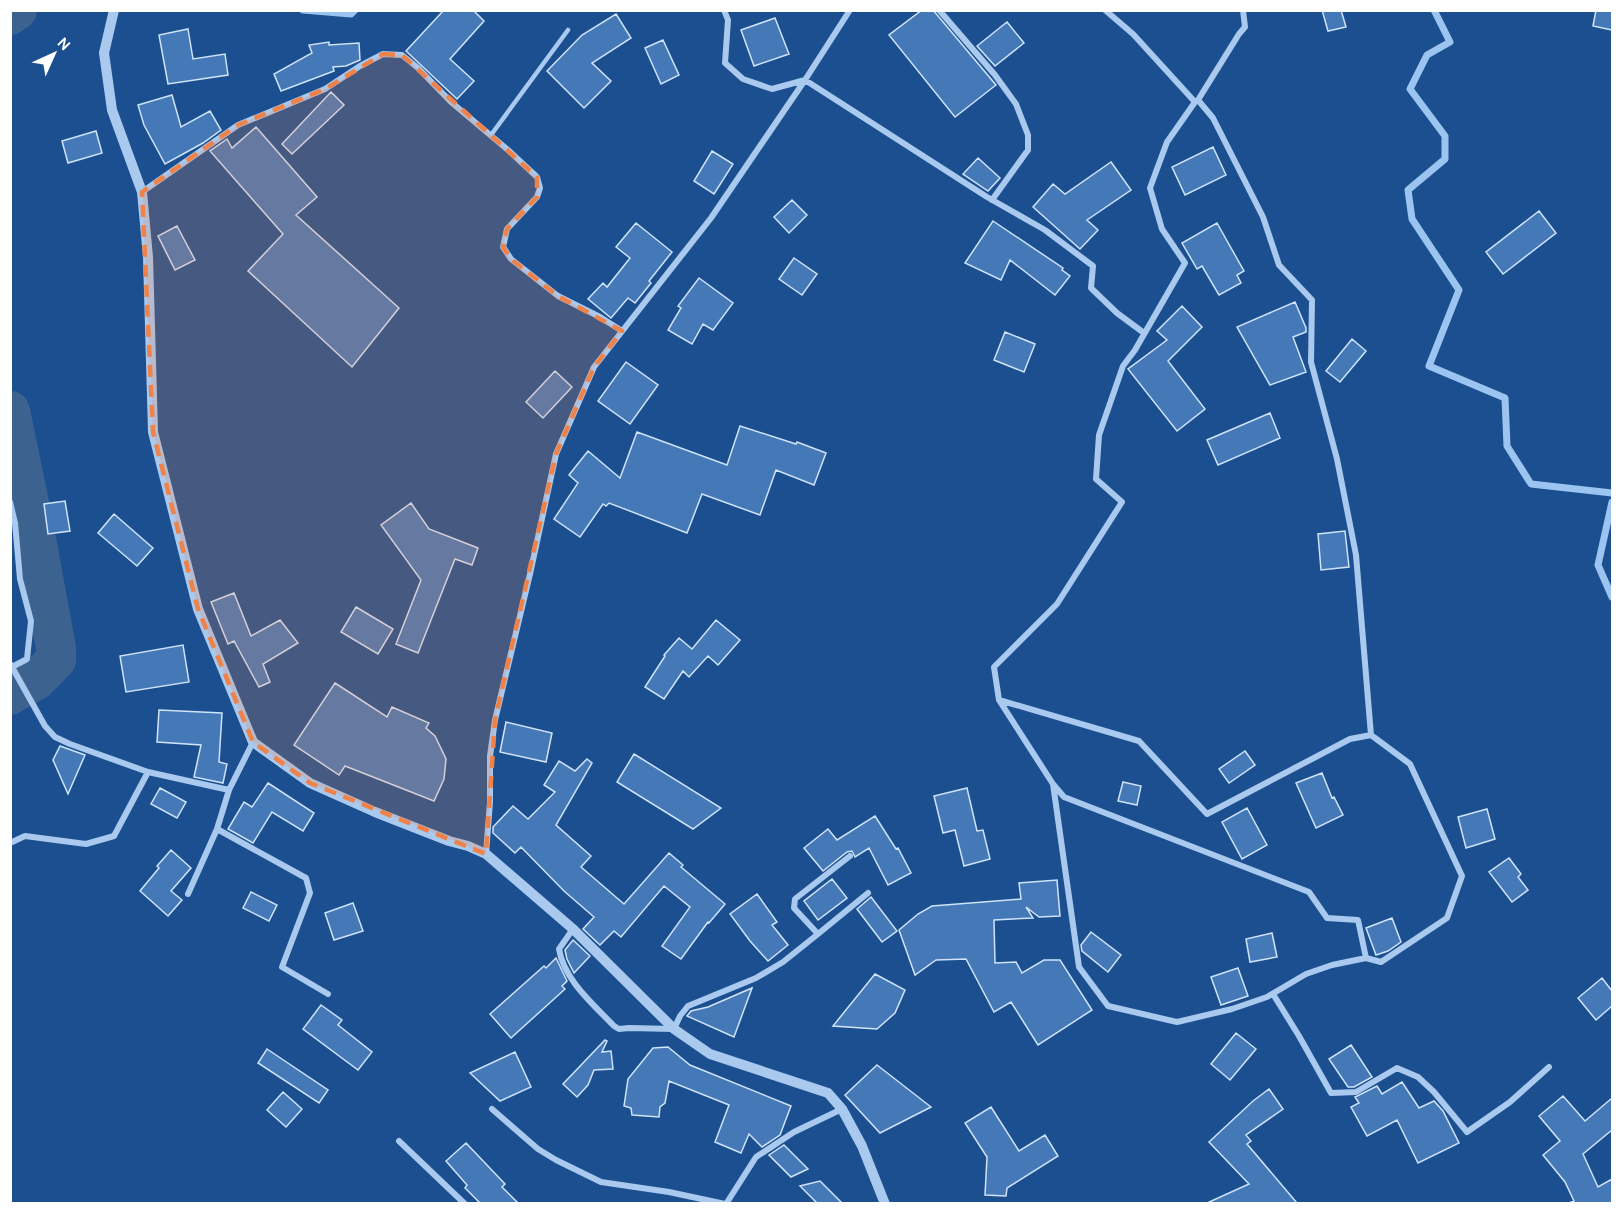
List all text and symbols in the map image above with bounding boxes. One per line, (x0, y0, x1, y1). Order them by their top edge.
north arrow (24, 24, 84, 84)
text: N (53, 33, 75, 55)

